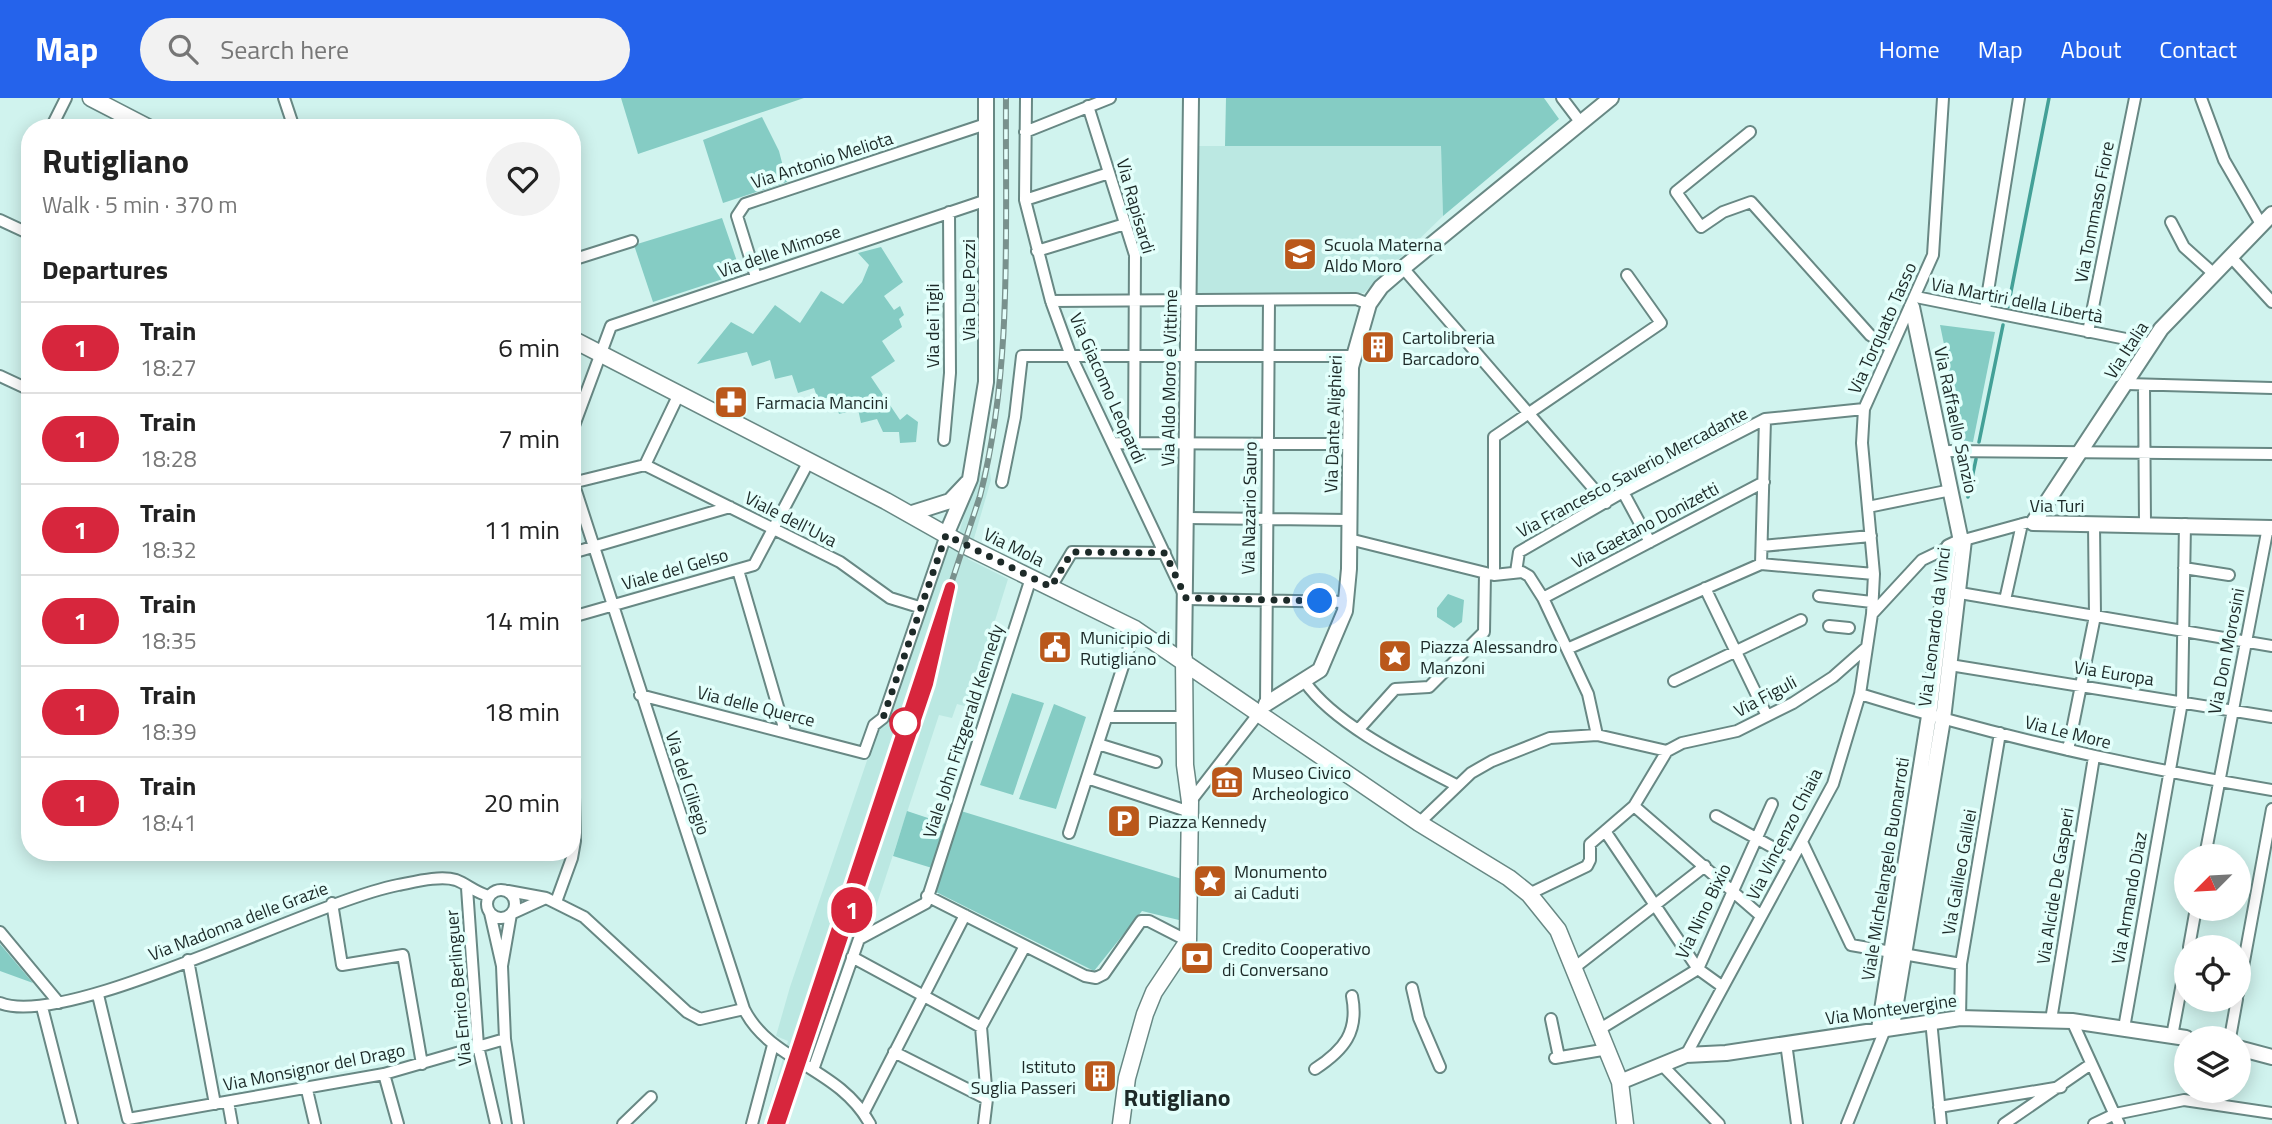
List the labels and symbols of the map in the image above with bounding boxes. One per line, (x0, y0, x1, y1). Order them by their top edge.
street label: Via Antonio Meliota (748, 124, 896, 196)
street label: Via Tommaso Fiore (2067, 139, 2121, 285)
street label: Via Rapisardi (1110, 155, 1162, 257)
street label: Via delle Mimose (714, 217, 844, 285)
place label: Scuola Materna Aldo Moro (1324, 231, 1442, 279)
school or university icon: Scuola Materna Aldo Moro (1281, 235, 1319, 273)
street label: Via Due Pozzi (955, 239, 982, 341)
street label: Via Torquato Tasso (1841, 258, 1923, 398)
street label: Via Martiri della Libertà (1929, 270, 2105, 330)
street label: Via dei Tigli (919, 284, 946, 368)
street label: Via Aldo Moro e Vittime (1154, 289, 1184, 467)
street label: Via Giacomo Leopardi (1063, 308, 1153, 468)
street label: Via Italia (2097, 316, 2155, 384)
place label: Cartolibreria Barcadoro (1402, 324, 1495, 372)
building icon: Cartolibreria Barcadoro (1359, 328, 1397, 366)
street label: Via Raffaello Sanzio (1927, 344, 1985, 496)
street label: Via Dante Alighieri (1317, 355, 1349, 493)
pharmacy icon: Farmacia Mancini (712, 383, 750, 421)
place label: Farmacia Mancini (756, 389, 888, 416)
street label: Via Francesco Saverio Mercadante (1512, 399, 1752, 545)
street label: Via Nazario Sauro (1234, 441, 1264, 575)
street label: Via Gaetano Donizetti (1566, 475, 1724, 575)
street label: Viale dell'Uva (740, 484, 842, 554)
street label: Via Turi (2029, 492, 2085, 519)
street label: Via Mola (979, 521, 1049, 573)
street label: Viale del Gelso (619, 541, 731, 597)
street label: Via Leonardo da Vinci (1911, 546, 1957, 708)
your location (1302, 583, 1337, 618)
street label: Via Don Morosini (2201, 586, 2251, 716)
street label: Viale John Fitzgerald Kennedy (916, 620, 1010, 841)
place label: Municipio di Rutigliano (1080, 624, 1170, 672)
public building icon: Municipio di Rutigliano (1036, 628, 1074, 666)
place label: Piazza Alessandro Manzoni (1420, 633, 1557, 681)
place icon: Piazza Alessandro Manzoni (1376, 637, 1414, 675)
street label: Via Europa (2072, 653, 2156, 693)
street label: Via Figuli (1729, 668, 1801, 724)
street label: Via delle Querce (694, 678, 818, 734)
unlabelled marker (890, 708, 920, 738)
street label: Via Le More (2022, 708, 2114, 756)
street label: Via del Ciliegio (659, 728, 717, 838)
street label: Viale Michelangelo Buonarroti (1854, 755, 1916, 983)
place label: Museo Civico Archeologico (1252, 759, 1351, 807)
museum icon: Museo Civico Archeologico (1208, 763, 1246, 801)
street label: Via Vincenzo Chiaia (1739, 763, 1829, 905)
parking icon: Piazza Kennedy (1105, 802, 1143, 840)
street label: Via Alcide De Gasperi (2029, 806, 2081, 966)
street label: Via Galileo Galilei (1935, 807, 1983, 937)
place label: Piazza Kennedy (1148, 808, 1267, 835)
street label: Via Armando Diaz (2104, 830, 2154, 966)
north arrow (2174, 844, 2250, 920)
place label: Monumento ai Caduti (1234, 858, 1327, 906)
street label: Via Nino Bixio (1668, 859, 1738, 963)
place icon: Monumento ai Caduti (1191, 862, 1229, 900)
street label: Via Madonna delle Grazie (144, 874, 332, 968)
line badge: 1 (829, 887, 875, 933)
street label: Via Enrico Berlinguer (438, 909, 478, 1067)
place label: Credito Cooperativo di Conversano (1222, 935, 1371, 983)
bank icon: Credito Cooperativo di Conversano (1178, 939, 1216, 977)
street label: Via Montevergine (1824, 986, 1958, 1032)
street label: Via Monsignor del Drago (221, 1036, 407, 1098)
place label: Istituto Suglia Passeri (971, 1053, 1076, 1101)
building icon: Istituto Suglia Passeri (1081, 1057, 1119, 1095)
district label: Rutigliano (1124, 1079, 1230, 1115)

